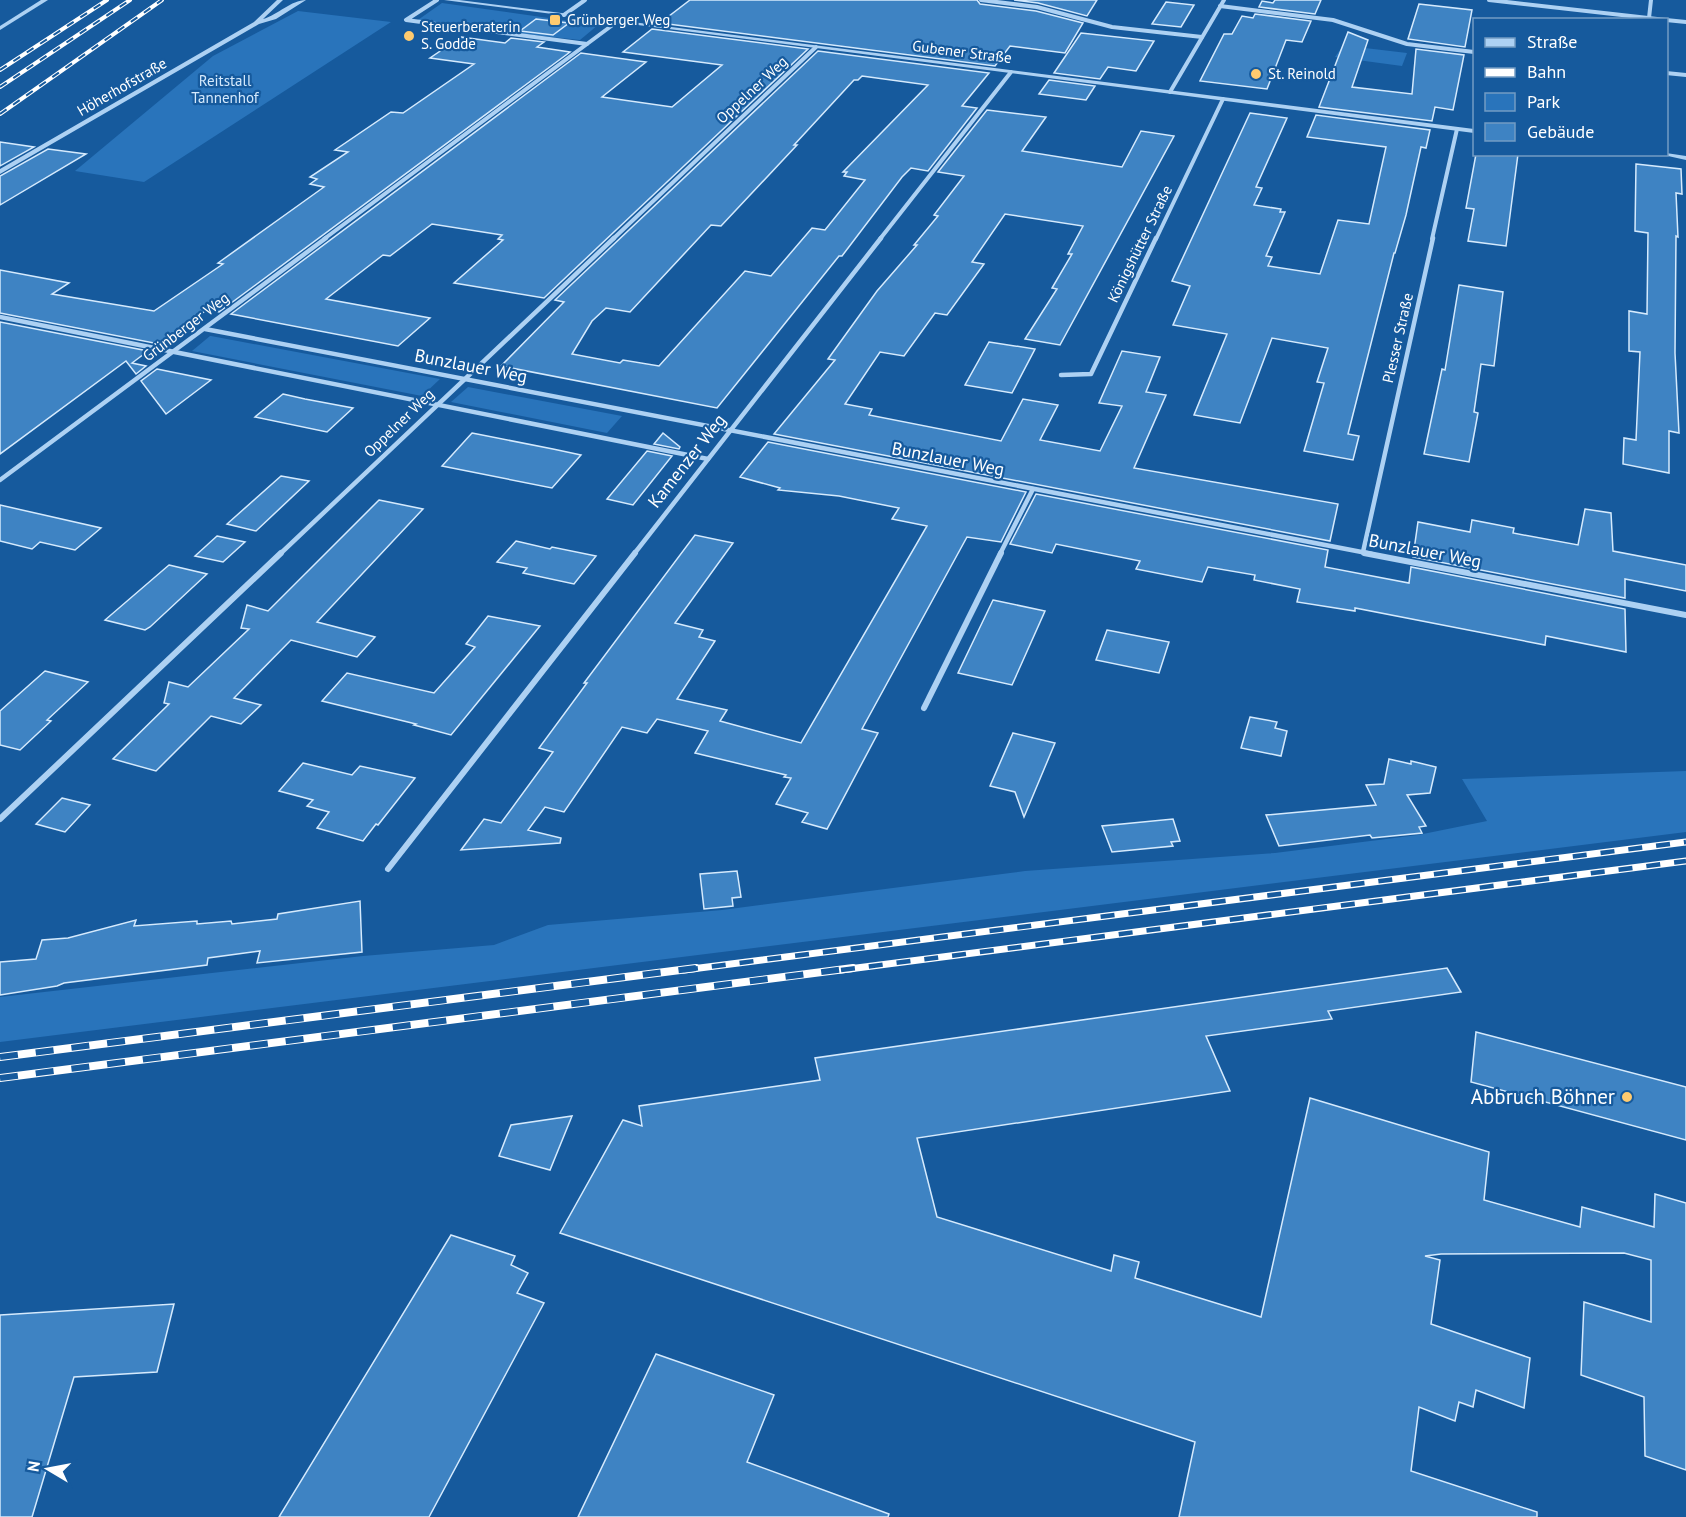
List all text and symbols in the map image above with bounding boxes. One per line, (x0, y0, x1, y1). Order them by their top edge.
place label: Grünberger Weg (567, 10, 670, 29)
marker: Grünberger Weg (548, 13, 562, 27)
place label: Steuerberaterin S. Godde (421, 17, 520, 53)
legend (1473, 18, 1668, 156)
marker: Steuerberaterin S. Godde (402, 29, 416, 43)
text: Straße (1527, 30, 1578, 53)
street label: Gubener Straße (911, 36, 1013, 67)
street label: Oppelner Weg (712, 52, 791, 127)
street label: Höherhofstraße (74, 53, 170, 120)
text: Bahn (1527, 60, 1566, 83)
place label: St. Reinold (1268, 64, 1336, 83)
marker: St. Reinold (1249, 67, 1263, 81)
park label: Reitstall Tannenhof (191, 71, 260, 107)
text: Park (1527, 90, 1560, 113)
text: Gebäude (1527, 120, 1594, 143)
street label: Königshütter Straße (1103, 182, 1176, 306)
street label: Grünberger Weg (139, 288, 233, 365)
street label: Plesser Straße (1378, 291, 1417, 385)
street label: Bunzlauer Weg (413, 343, 529, 388)
street label: Oppelner Weg (360, 384, 438, 461)
street label: Kamenzer Weg (643, 409, 731, 512)
street label: Bunzlauer Weg (890, 436, 1006, 481)
street label: Bunzlauer Weg (1367, 528, 1483, 573)
place label: Abbruch Böhner (1471, 1083, 1615, 1110)
marker: Abbruch Böhner (1620, 1090, 1634, 1104)
north arrow (18, 1439, 78, 1499)
text: N (22, 1459, 44, 1473)

